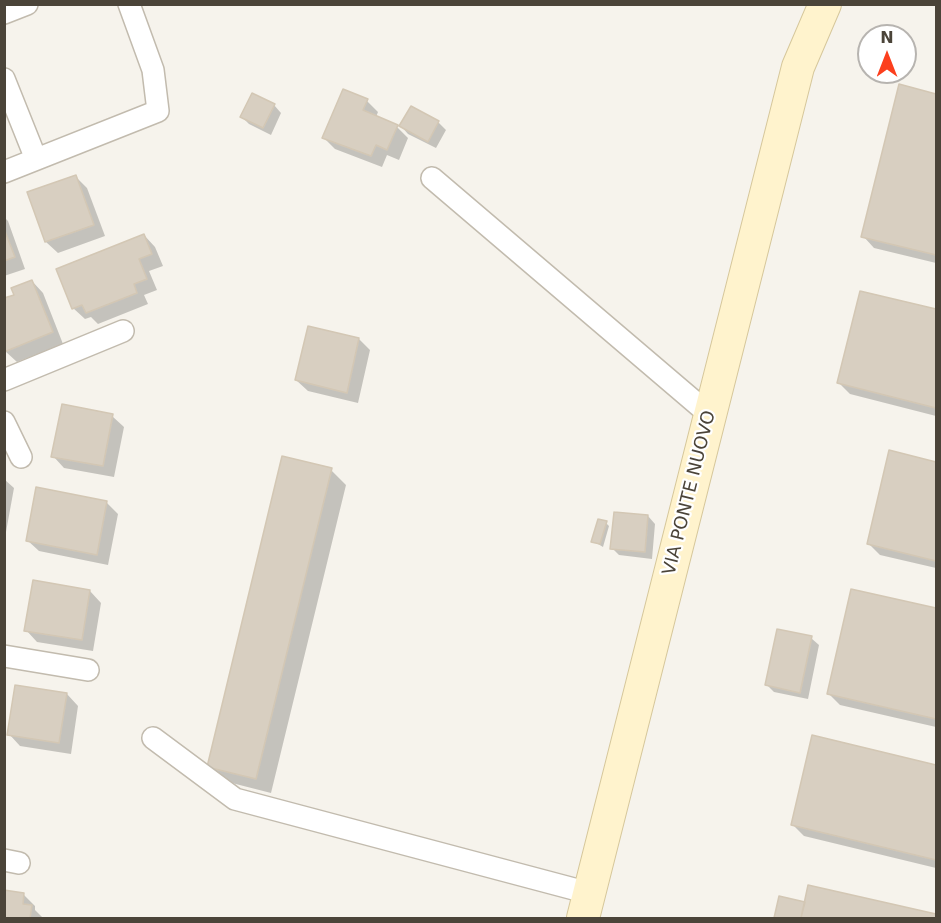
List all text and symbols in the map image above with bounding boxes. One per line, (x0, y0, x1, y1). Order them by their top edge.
north arrow (857, 24, 917, 84)
text: N (880, 28, 894, 47)
street label: VIA PONTE NUOVO (659, 408, 721, 578)

